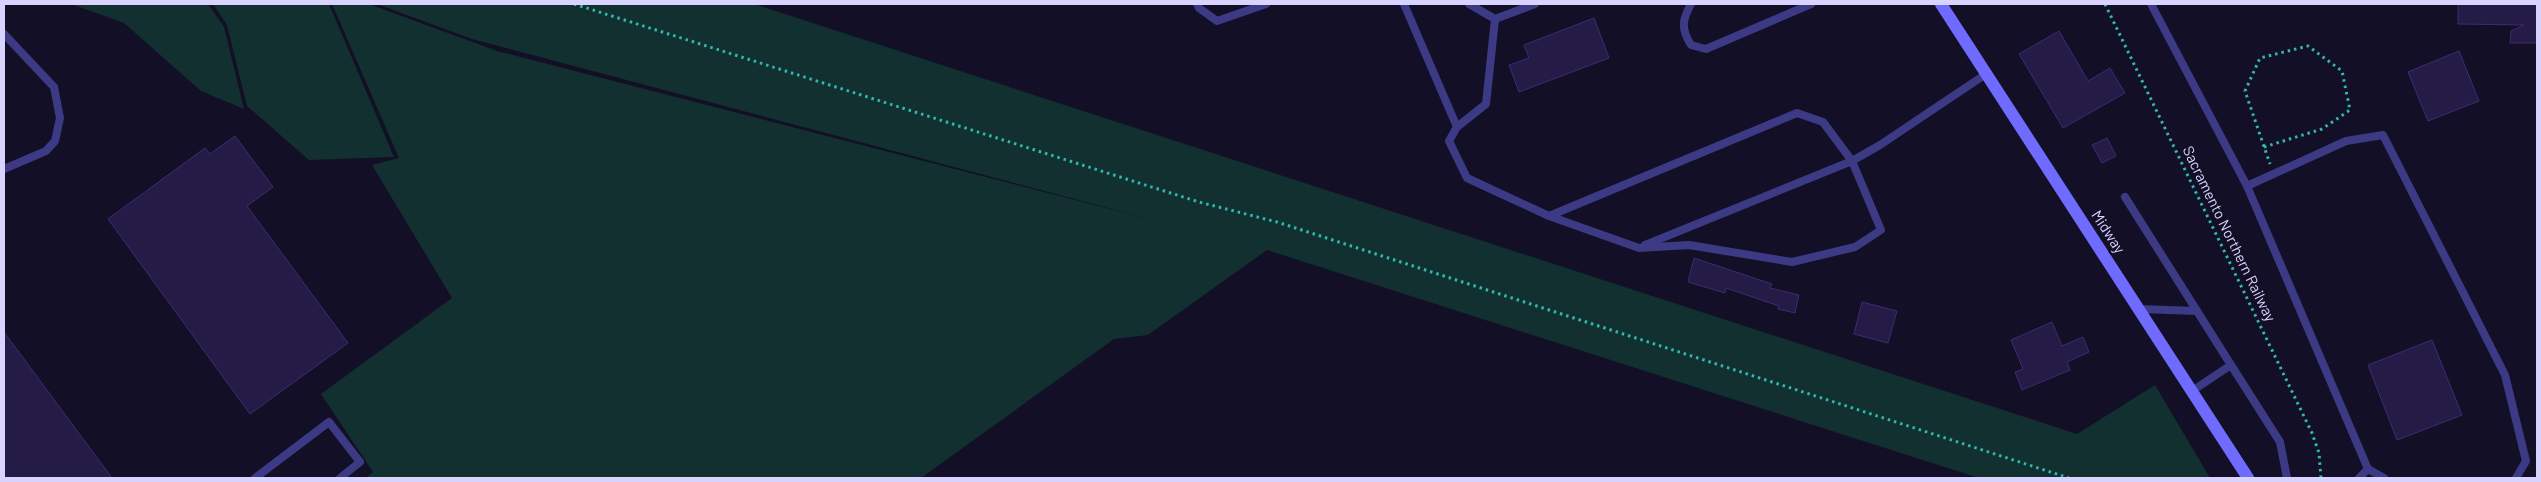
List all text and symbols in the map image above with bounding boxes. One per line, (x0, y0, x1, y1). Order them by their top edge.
street label: Sacramento Northern Railway (2179, 143, 2280, 324)
street label: Midway (2088, 206, 2129, 257)

